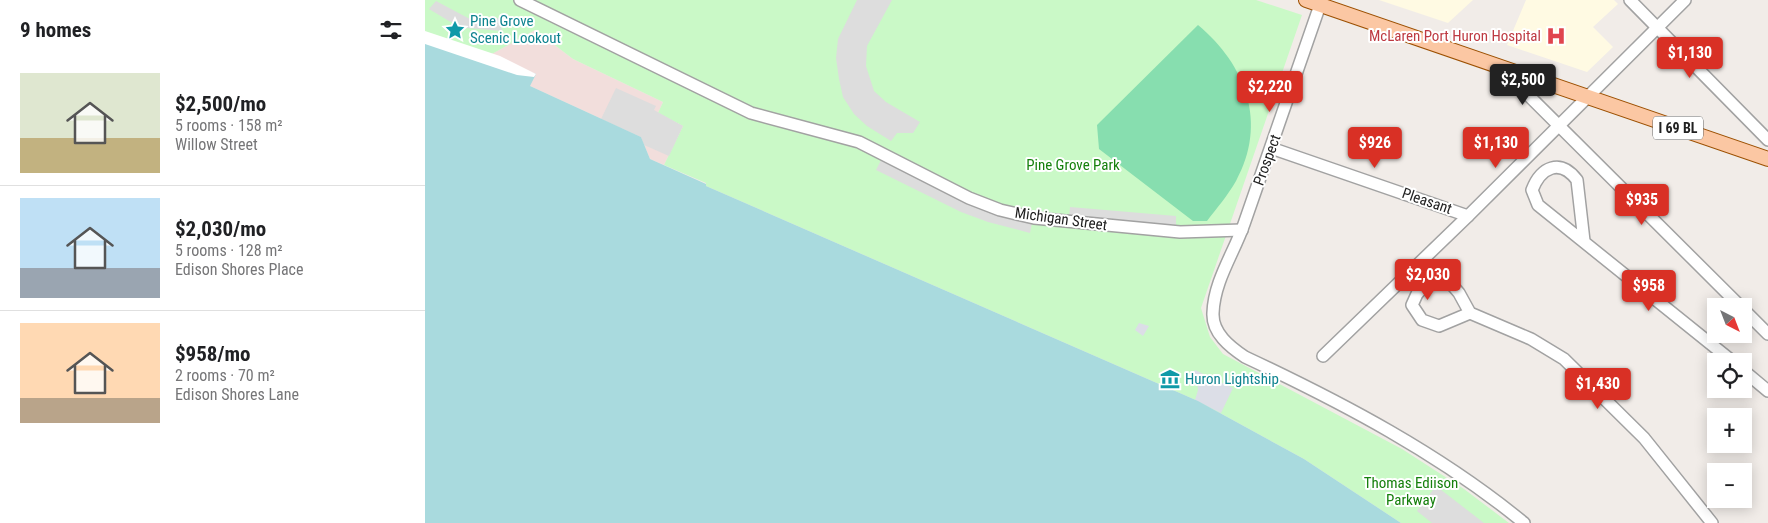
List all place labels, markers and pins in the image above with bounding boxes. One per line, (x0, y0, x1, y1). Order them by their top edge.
place label: Pine Grove Scenic Lookout (470, 12, 561, 47)
place icon: Pine Grove Scenic Lookout (444, 19, 466, 41)
hospital icon: McLaren Port Huron Hospital (1545, 25, 1567, 47)
place label: McLaren Port Huron Hospital (1369, 27, 1541, 45)
pin: $1,130 (1649, 36, 1731, 79)
pin: $2,500 (1482, 64, 1564, 106)
pin: $2,220 (1229, 70, 1311, 113)
pin: $926 (1345, 126, 1405, 169)
pin: $1,130 (1455, 126, 1537, 169)
pin: $935 (1612, 184, 1672, 226)
pin: $2,030 (1387, 258, 1469, 301)
pin: $958 (1619, 270, 1679, 312)
museum icon: Huron Lightship (1159, 368, 1181, 390)
pin: $1,430 (1557, 368, 1639, 410)
place label: Huron Lightship (1185, 370, 1279, 388)

